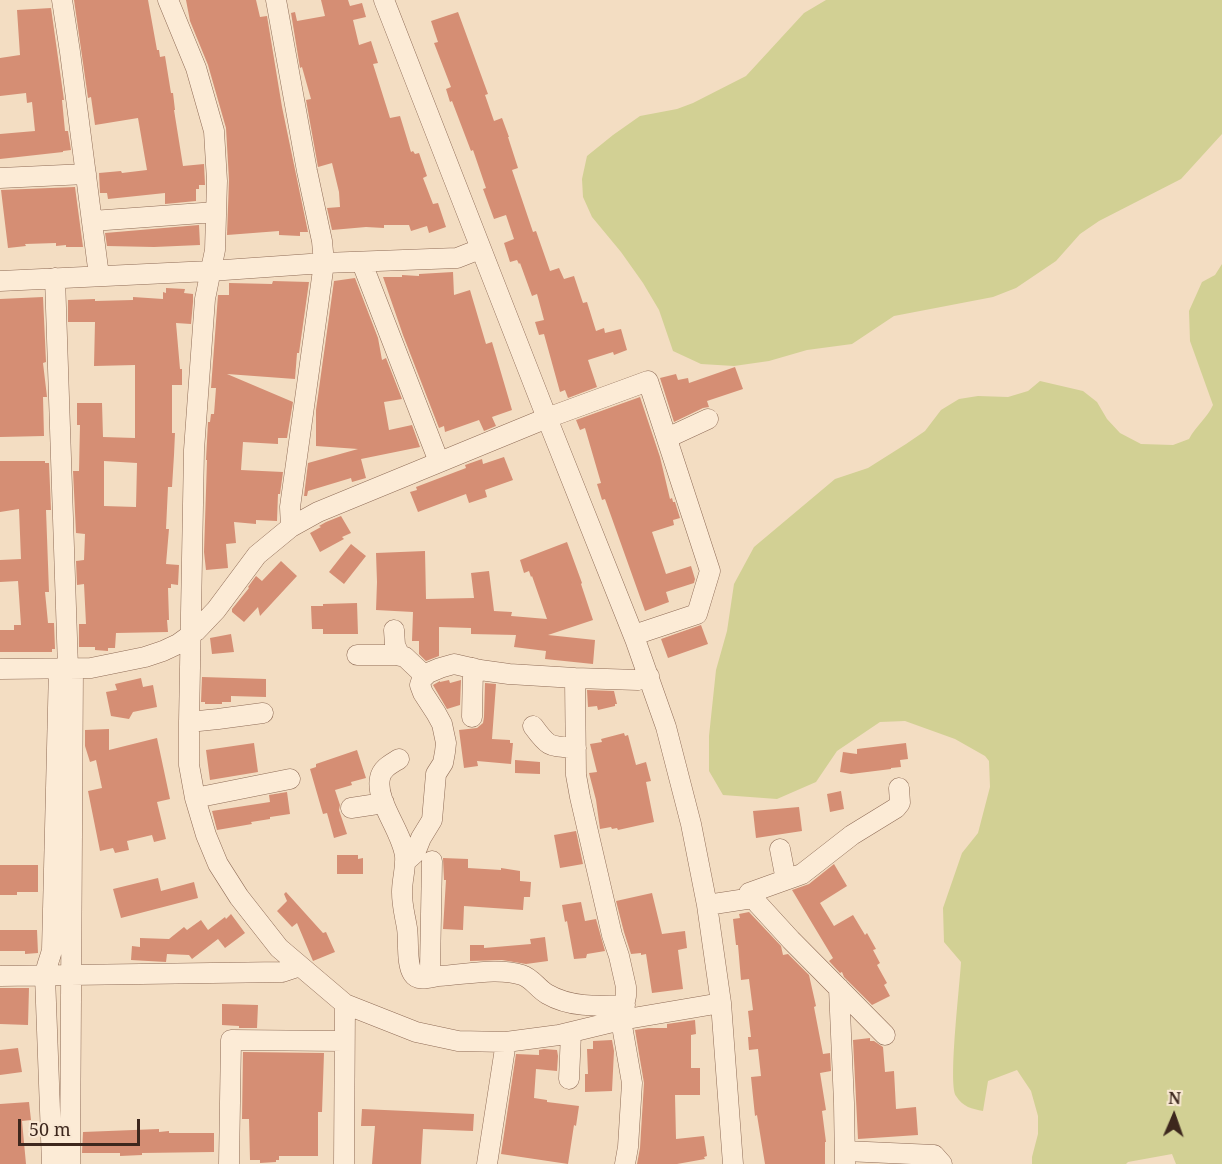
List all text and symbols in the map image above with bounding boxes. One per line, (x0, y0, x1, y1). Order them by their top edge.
north arrow (1144, 1086, 1204, 1146)
text: N (1168, 1087, 1181, 1109)
scale bar (21, 1107, 142, 1145)
text: 50 m (29, 1117, 71, 1141)

